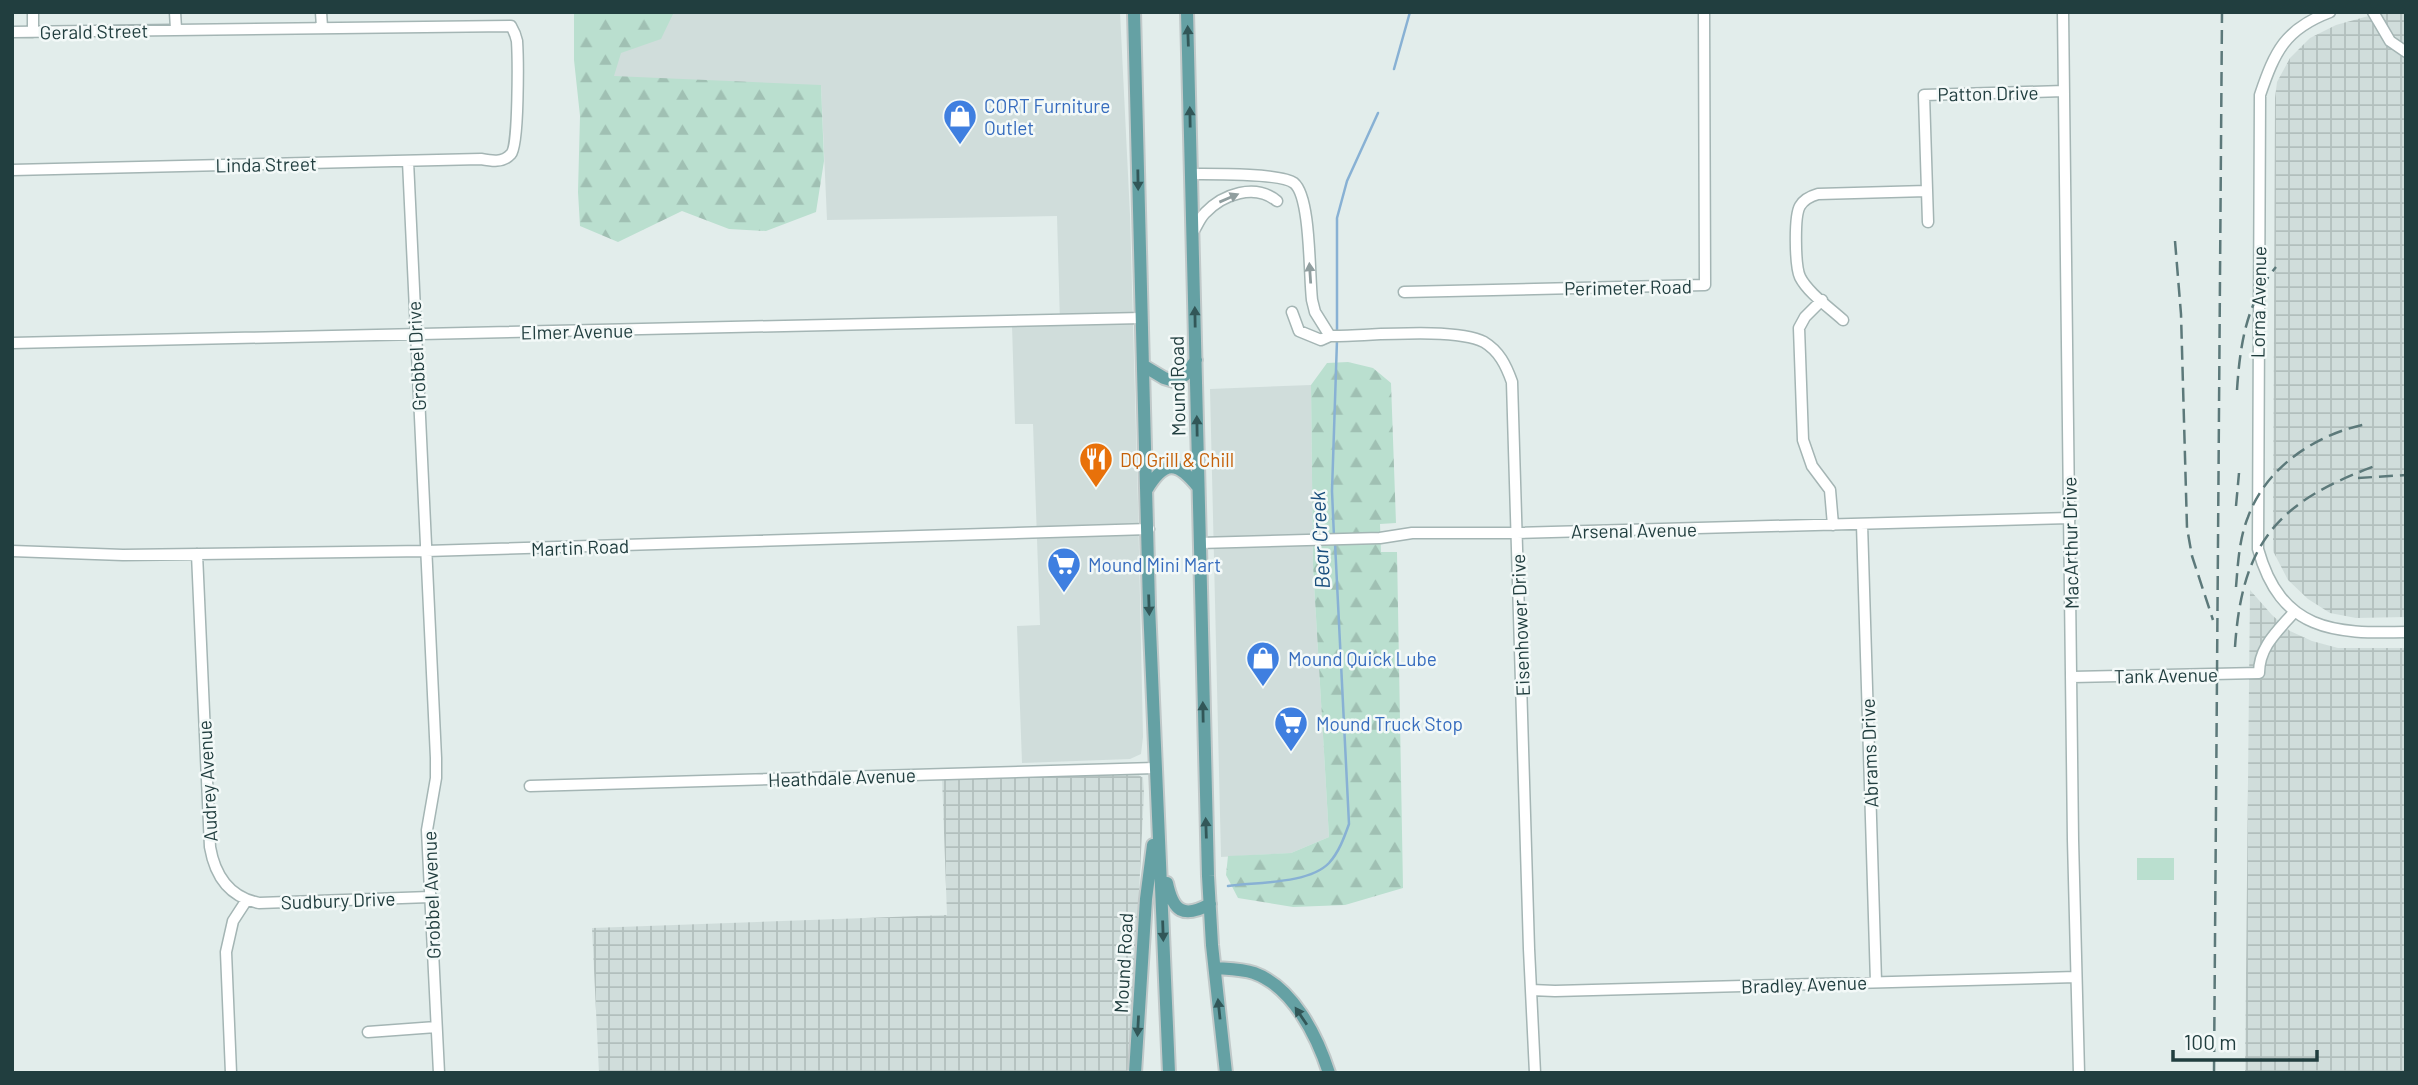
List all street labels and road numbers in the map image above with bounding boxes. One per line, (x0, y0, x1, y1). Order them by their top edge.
street label: Gerald Street (39, 19, 149, 43)
street label: Patton Drive (1937, 81, 2039, 105)
street label: Linda Street (215, 152, 317, 176)
street label: Lorna Avenue (2246, 246, 2270, 358)
street label: Perimeter Road (1564, 274, 1692, 300)
street label: Grobbel Drive (402, 300, 430, 412)
street label: Elmer Avenue (520, 319, 634, 343)
street label: Mound Road (1165, 336, 1189, 436)
street label: MacArthur Drive (2057, 477, 2083, 609)
street label: Arsenal Avenue (1571, 517, 1697, 543)
street label: Martin Road (530, 534, 630, 560)
street label: Eisenhower Drive (1506, 553, 1534, 697)
street label: Tank Avenue (2114, 663, 2218, 687)
street label: Abrams Drive (1856, 698, 1882, 808)
street label: Audrey Avenue (192, 720, 222, 842)
street label: Heathdale Avenue (768, 763, 916, 791)
street label: Grobbel Avenue (417, 831, 445, 959)
street label: Sudbury Drive (280, 887, 396, 913)
street label: Mound Road (1109, 912, 1137, 1014)
street label: Bradley Avenue (1741, 970, 1867, 998)

